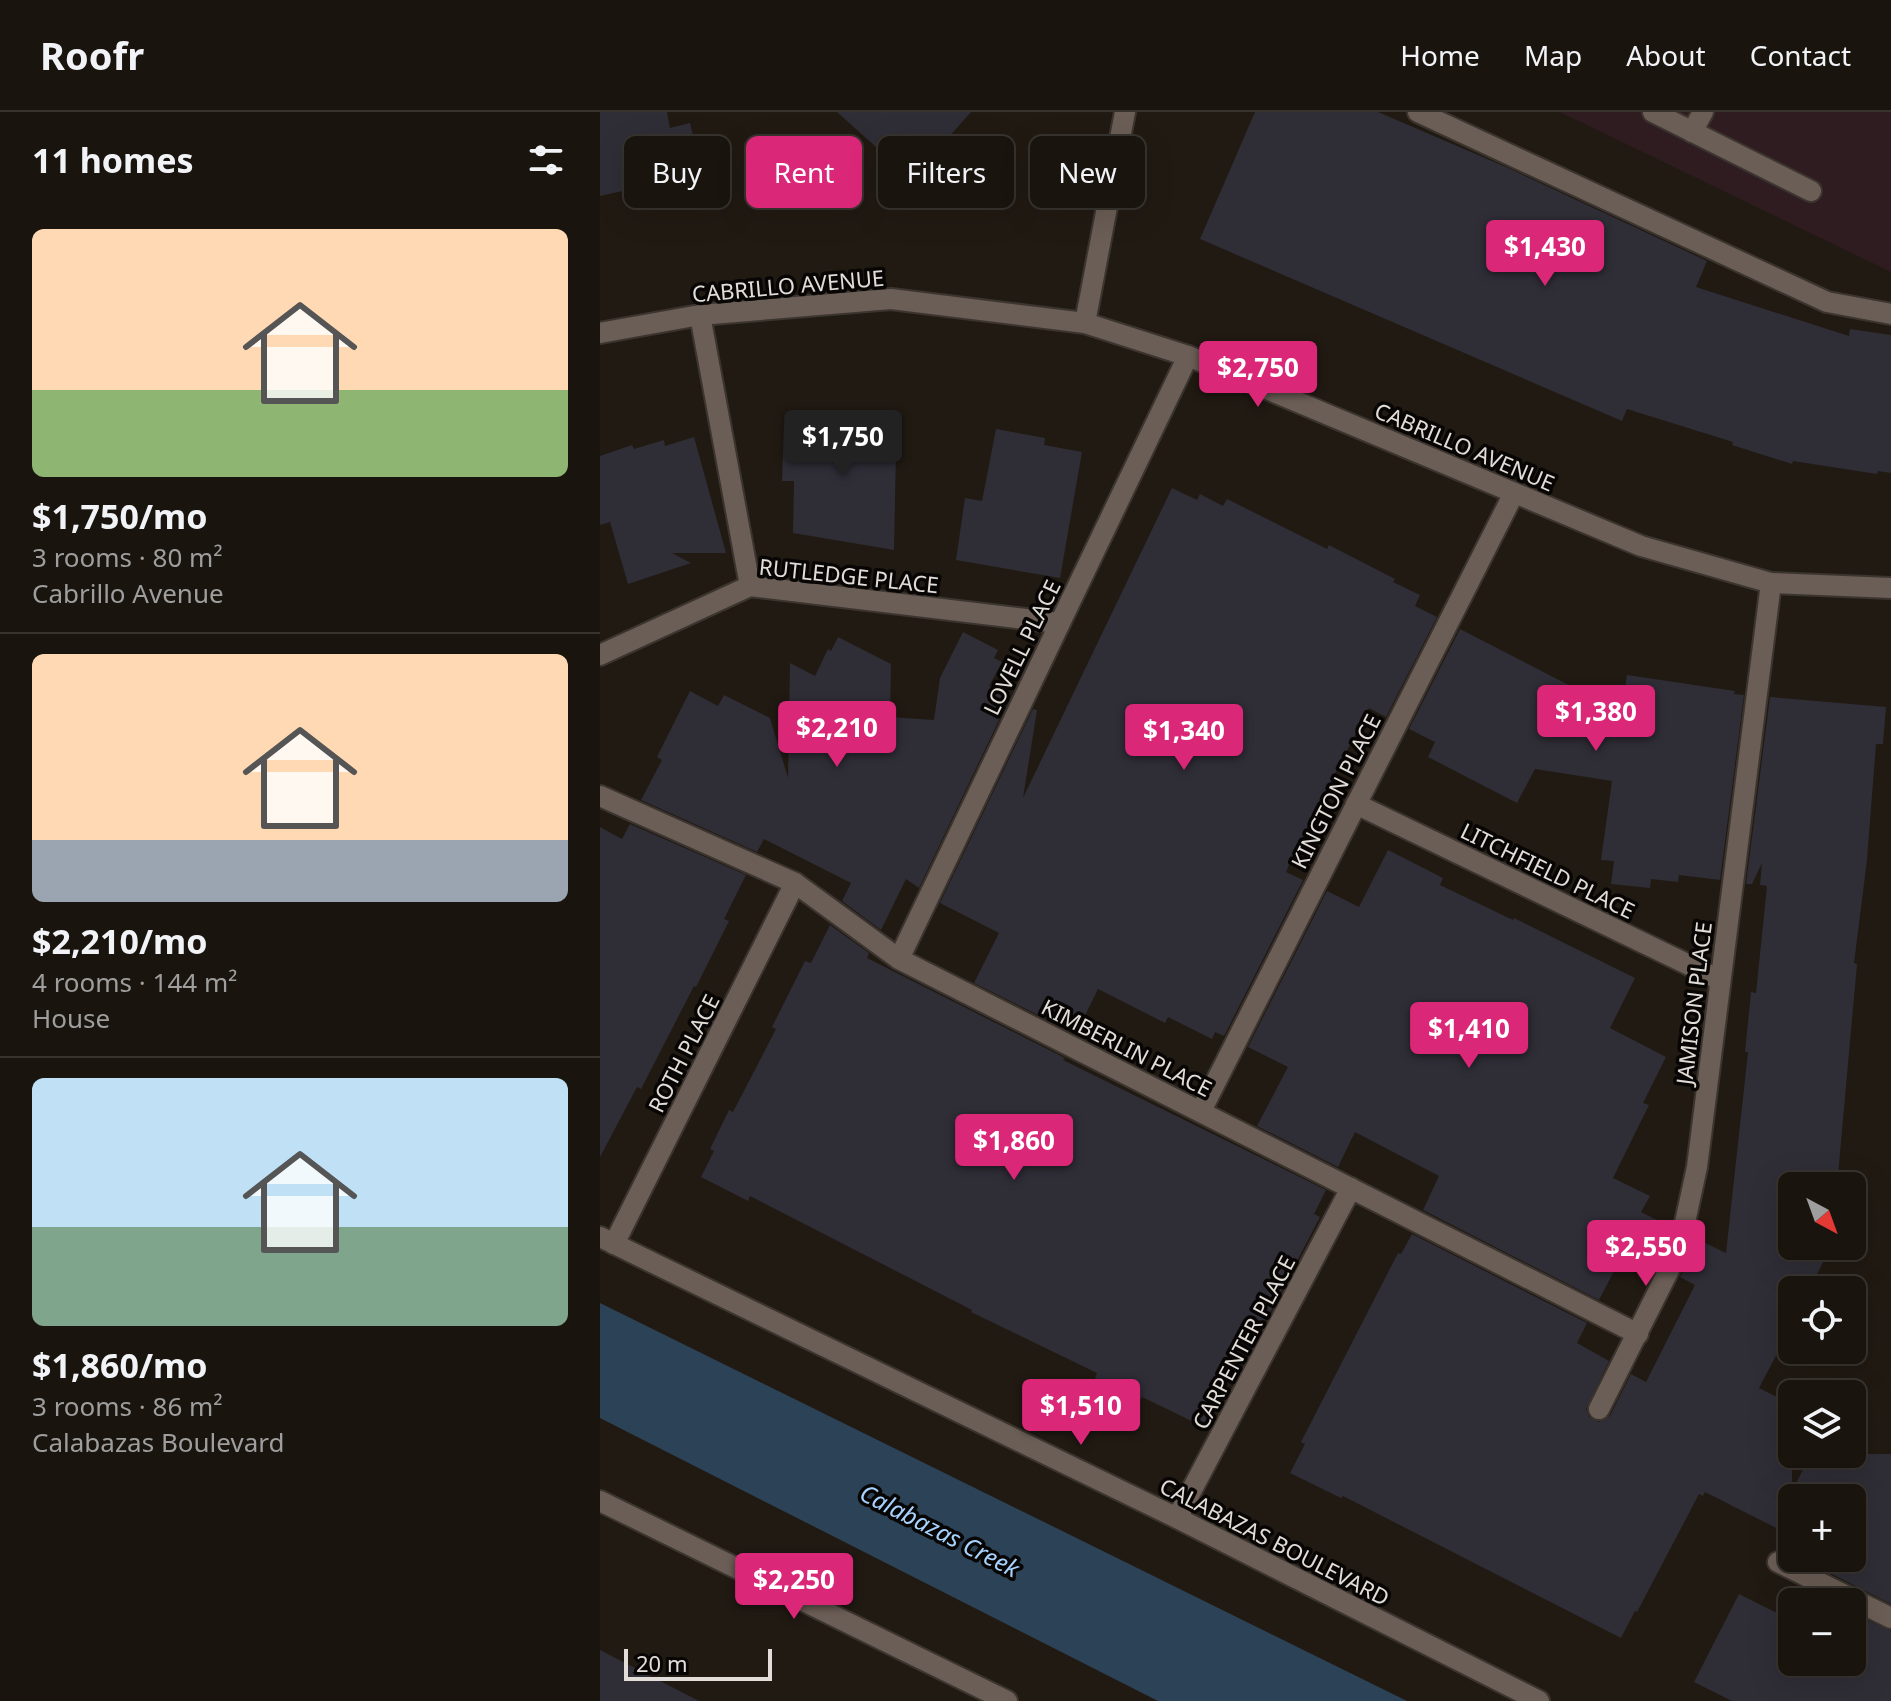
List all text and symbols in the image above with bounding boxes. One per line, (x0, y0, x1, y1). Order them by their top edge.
text: Roofr (40, 29, 144, 81)
text: Home (1400, 36, 1480, 74)
text: Map (1524, 36, 1582, 74)
text: About (1626, 36, 1706, 74)
text: Contact (1750, 36, 1851, 74)
chip: Buy (624, 136, 730, 208)
chip: Rent (746, 136, 862, 208)
chip: Filters (878, 136, 1014, 208)
chip: New (1030, 136, 1145, 208)
text: 11 homes (32, 137, 194, 183)
icon: filters (524, 138, 568, 182)
pin: $1,430 (1480, 220, 1610, 288)
text: $1,430 (1504, 228, 1586, 264)
street label: CABRILLO AVENUE (691, 262, 885, 308)
icon: home (228, 281, 372, 425)
pin: $2,750 (1193, 341, 1323, 409)
text: $2,750 (1217, 349, 1299, 385)
street label: CABRILLO AVENUE (1371, 395, 1559, 497)
pin: $1,750 (778, 410, 908, 478)
text: $1,750 (802, 418, 884, 454)
text: $1,750/mo (32, 493, 207, 539)
text: 3 rooms · 80 m² (32, 539, 222, 575)
street label: RUTLEDGE PLACE (758, 551, 940, 599)
street label: LOVELL PLACE (975, 574, 1067, 720)
text: Cabrillo Avenue (32, 575, 224, 611)
pin: $1,380 (1531, 685, 1661, 753)
text: $1,380 (1555, 693, 1637, 729)
pin: $2,210 (772, 701, 902, 769)
pin: $1,340 (1119, 704, 1249, 772)
icon: home (228, 706, 372, 850)
text: $2,210 (796, 709, 878, 745)
street label: KINGTON PLACE (1283, 709, 1387, 873)
text: $1,340 (1143, 712, 1225, 748)
street label: LITCHFIELD PLACE (1456, 815, 1640, 925)
text: $2,210/mo (32, 918, 207, 964)
street label: JAMISON PLACE (1668, 920, 1718, 1088)
text: 4 rooms · 144 m² (32, 964, 237, 1000)
street label: ROTH PLACE (640, 989, 726, 1117)
street label: KIMBERLIN PLACE (1037, 991, 1217, 1103)
text: House (32, 1000, 110, 1036)
pin: $1,410 (1404, 1002, 1534, 1070)
text: $1,410 (1428, 1010, 1510, 1046)
pin: $1,860 (949, 1114, 1079, 1182)
text: $1,860 (973, 1122, 1055, 1158)
icon: home (228, 1130, 372, 1274)
north arrow (1778, 1172, 1866, 1260)
map controls (1778, 1172, 1866, 1676)
pin: $2,550 (1581, 1220, 1711, 1288)
text: $2,550 (1605, 1228, 1687, 1264)
street label: CARPENTER PLACE (1185, 1250, 1301, 1434)
button: locate (1778, 1276, 1866, 1364)
text: $1,860/mo (32, 1342, 207, 1388)
pin: $1,510 (1016, 1379, 1146, 1447)
button: layers (1778, 1380, 1866, 1468)
text: $1,510 (1040, 1387, 1122, 1423)
text: 3 rooms · 86 m² (32, 1388, 222, 1424)
text: Calabazas Boulevard (32, 1424, 284, 1460)
street label: CALABAZAS BOULEVARD (1155, 1470, 1395, 1612)
water label: Calabazas Creek (855, 1476, 1026, 1585)
button: + (1778, 1484, 1866, 1572)
pin: $2,250 (729, 1553, 859, 1621)
text: $2,250 (753, 1561, 835, 1597)
button: − (1778, 1588, 1866, 1676)
scale bar (624, 1645, 772, 1681)
text: 20 m (636, 1648, 687, 1678)

